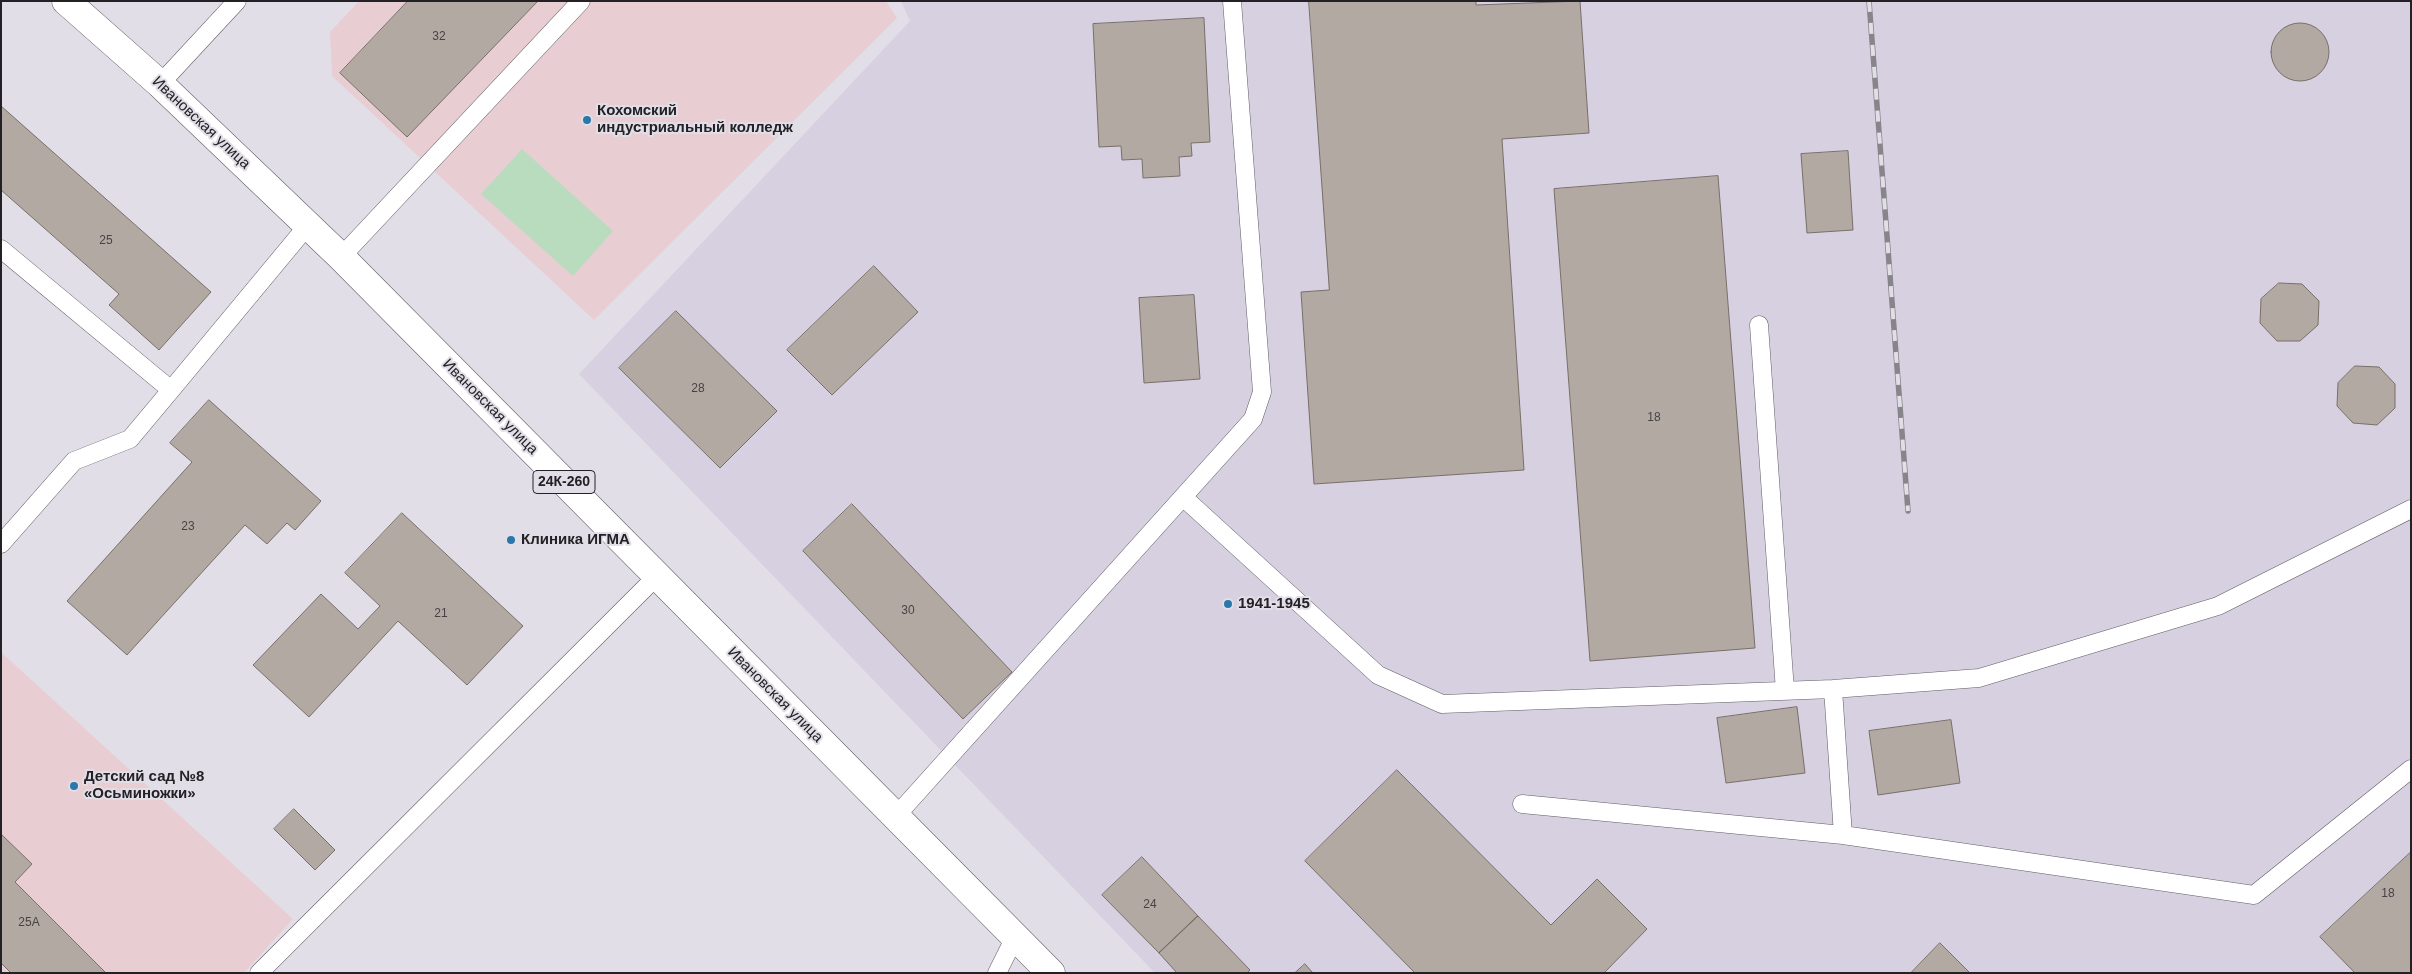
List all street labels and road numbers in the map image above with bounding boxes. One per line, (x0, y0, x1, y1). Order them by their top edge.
street label: Ивановская улица (148, 73, 254, 173)
street label: Ивановская улица (439, 356, 541, 458)
road number: 24К-260 (533, 471, 595, 494)
street label: Ивановская улица (724, 644, 826, 746)

